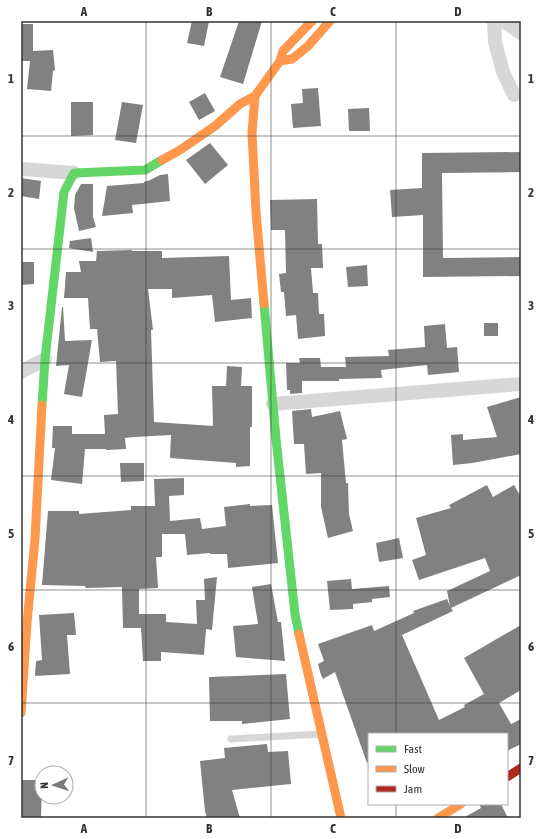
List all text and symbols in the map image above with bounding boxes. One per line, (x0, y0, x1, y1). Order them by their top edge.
text: A (80, 4, 88, 19)
text: B (206, 4, 213, 19)
text: C (330, 4, 336, 19)
text: D (454, 4, 462, 19)
text: 1 (8, 71, 14, 86)
text: 1 (528, 71, 534, 86)
text: 2 (8, 185, 14, 200)
text: 2 (528, 185, 534, 200)
text: 3 (8, 298, 14, 313)
text: 3 (528, 298, 534, 313)
text: 4 (7, 412, 14, 427)
text: 4 (527, 412, 534, 427)
text: 5 (8, 526, 14, 541)
text: 5 (528, 526, 534, 541)
text: 6 (8, 639, 14, 654)
text: 6 (528, 639, 534, 654)
legend (368, 733, 508, 805)
text: Fast (404, 742, 422, 756)
text: 7 (8, 753, 14, 768)
text: 7 (528, 753, 534, 768)
text: Slow (404, 762, 425, 776)
north arrow (34, 765, 74, 805)
text: N (38, 782, 50, 789)
text: Jam (404, 782, 422, 796)
text: A (80, 821, 88, 836)
text: B (206, 821, 213, 836)
text: C (330, 821, 336, 836)
text: D (454, 821, 462, 836)

